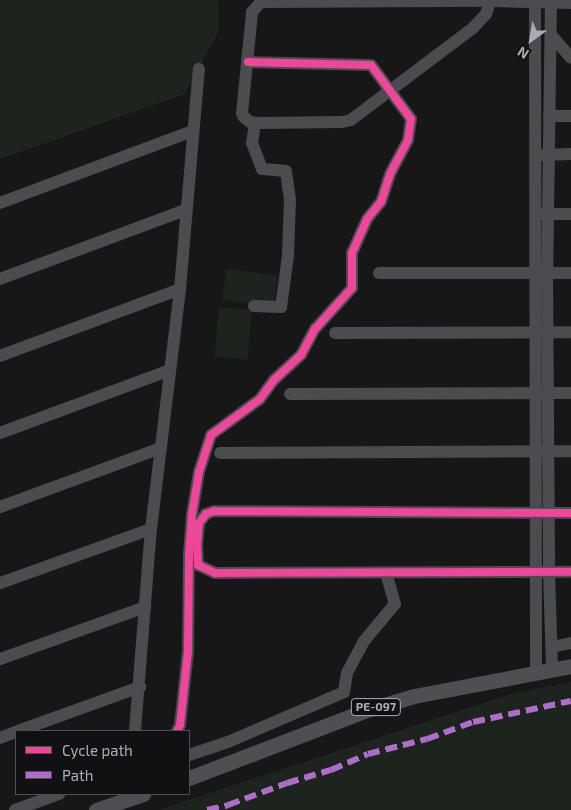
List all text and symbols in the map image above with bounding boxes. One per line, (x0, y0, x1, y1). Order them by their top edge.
north arrow (506, 15, 556, 65)
text: N (514, 43, 532, 63)
road number: PE-097 (350, 698, 402, 716)
legend (15, 730, 190, 795)
text: Cycle path (62, 741, 133, 759)
text: Path (62, 766, 93, 784)

